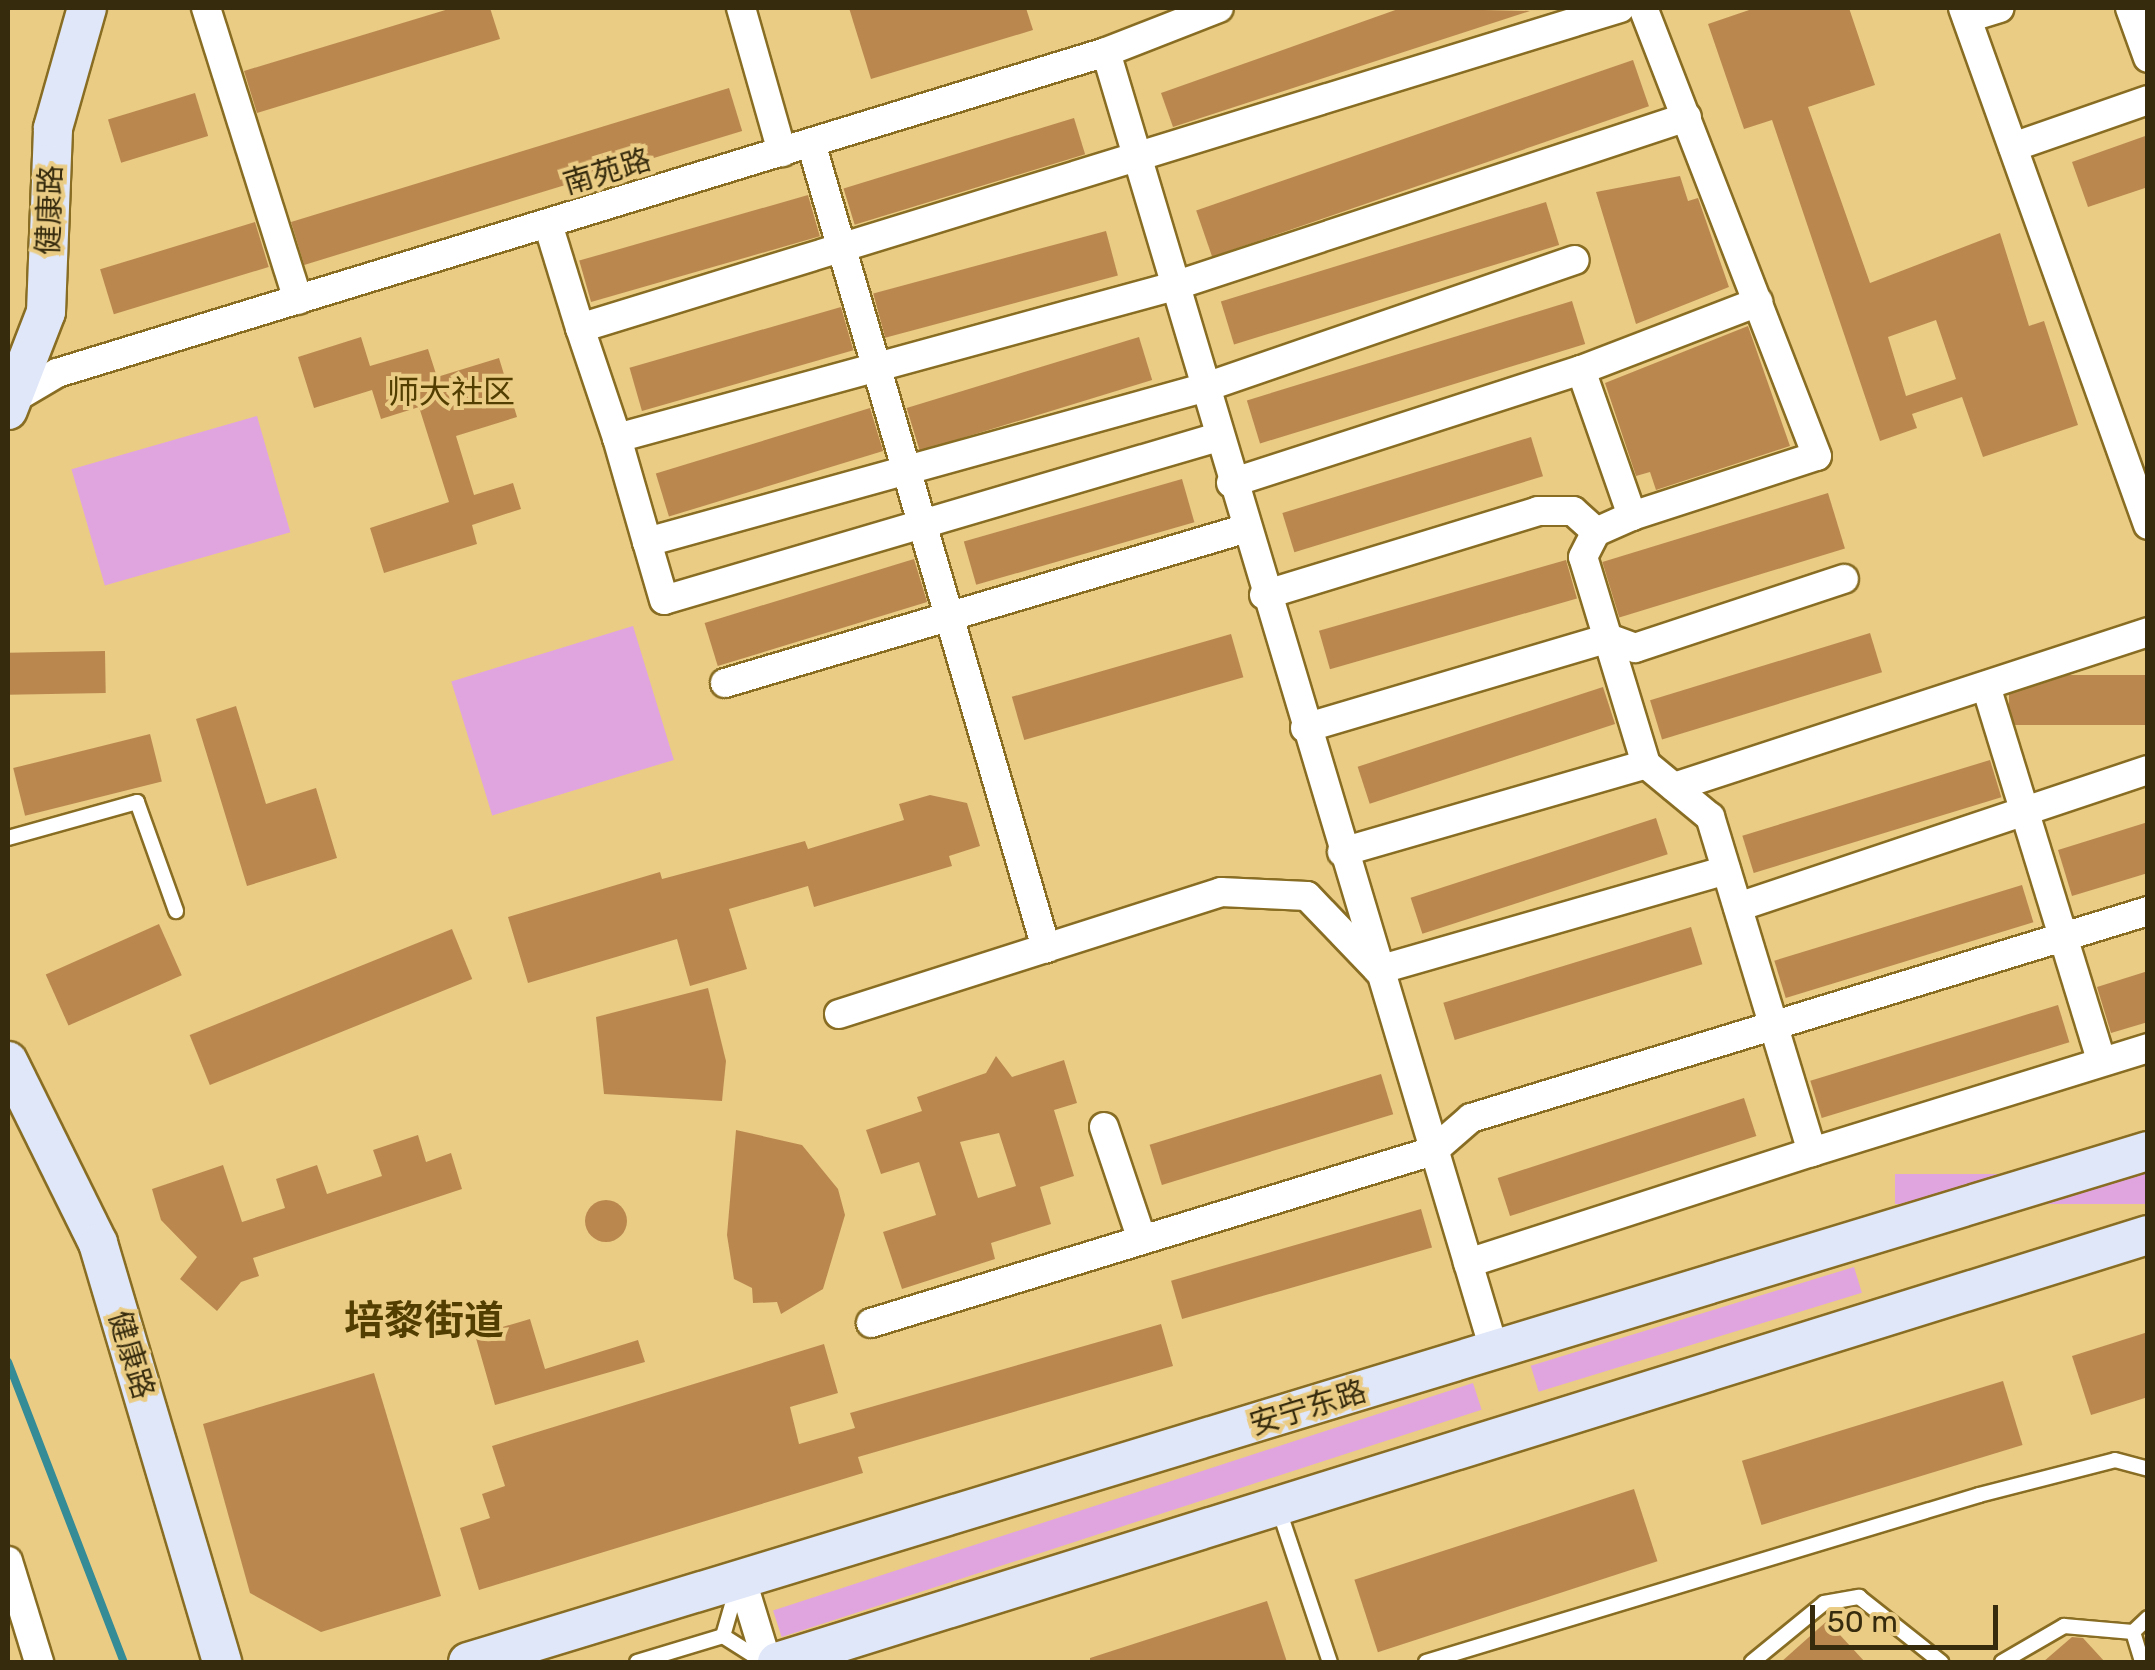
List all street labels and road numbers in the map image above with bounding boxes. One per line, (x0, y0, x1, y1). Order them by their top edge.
street label: 南苑路 (559, 142, 655, 202)
street label: 健康路 (30, 164, 70, 256)
street label: 健康路 (101, 1307, 161, 1403)
street label: 安宁东路 (1245, 1373, 1371, 1443)

